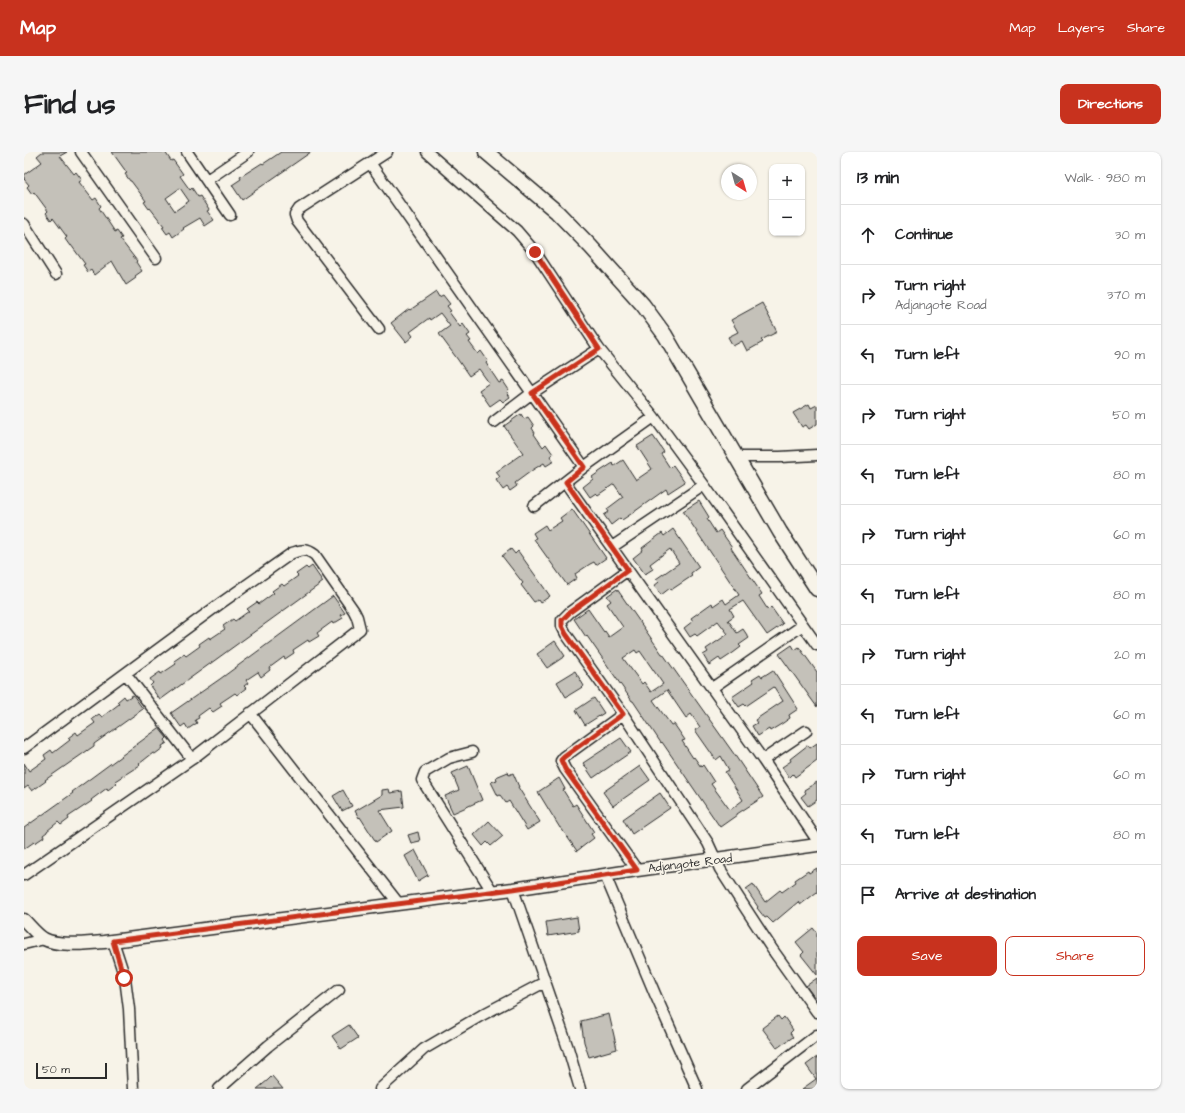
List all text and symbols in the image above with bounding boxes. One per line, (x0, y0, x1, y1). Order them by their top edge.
text: Map (20, 15, 56, 42)
text: Map (1009, 18, 1036, 38)
text: Layers (1058, 18, 1105, 38)
text: Share (1127, 18, 1165, 38)
button: Directions (1060, 84, 1161, 124)
text: Find us (24, 85, 115, 124)
north arrow (721, 164, 757, 200)
map controls (769, 164, 805, 236)
button: + (769, 164, 805, 200)
text: 13 min (857, 166, 899, 190)
text: Walk · 980 m (1065, 169, 1145, 187)
button: − (769, 200, 805, 236)
icon: ahead (857, 224, 879, 246)
text: Continue (895, 224, 953, 245)
text: 30 m (1115, 226, 1145, 244)
route end (526, 243, 544, 261)
text: Turn right (895, 275, 966, 296)
icon: right (857, 284, 879, 306)
text: 370 m (1107, 286, 1145, 304)
text: Adjangote Road (895, 296, 987, 314)
icon: left (857, 344, 879, 366)
text: Turn left (895, 344, 959, 365)
text: 90 m (1114, 346, 1145, 364)
icon: right (857, 404, 879, 426)
text: Turn right (895, 404, 966, 425)
text: 50 m (1112, 406, 1145, 424)
icon: left (857, 464, 879, 486)
text: Turn left (895, 464, 959, 485)
text: 80 m (1113, 466, 1145, 484)
icon: right (857, 524, 879, 546)
text: Turn right (895, 524, 966, 545)
text: 60 m (1113, 526, 1145, 544)
icon: left (857, 584, 879, 606)
text: Turn left (895, 584, 959, 605)
text: 80 m (1113, 586, 1145, 604)
icon: right (857, 644, 879, 666)
text: Turn right (895, 644, 966, 665)
text: 20 m (1114, 646, 1145, 664)
icon: left (857, 704, 879, 726)
text: Turn left (895, 704, 959, 725)
text: 60 m (1113, 706, 1145, 724)
icon: right (857, 764, 879, 786)
text: Turn right (895, 764, 966, 785)
text: 60 m (1113, 766, 1145, 784)
icon: left (857, 824, 879, 846)
text: Turn left (895, 824, 959, 845)
text: 80 m (1113, 826, 1145, 844)
street label: Adjangote Road (647, 850, 733, 878)
icon: arrive (857, 884, 879, 906)
text: Arrive at destination (895, 884, 1036, 905)
button: Save (857, 936, 997, 976)
button: Share (1005, 936, 1145, 976)
route start (115, 969, 133, 987)
scale bar (36, 1061, 107, 1080)
text: 50 m (42, 1062, 70, 1077)

